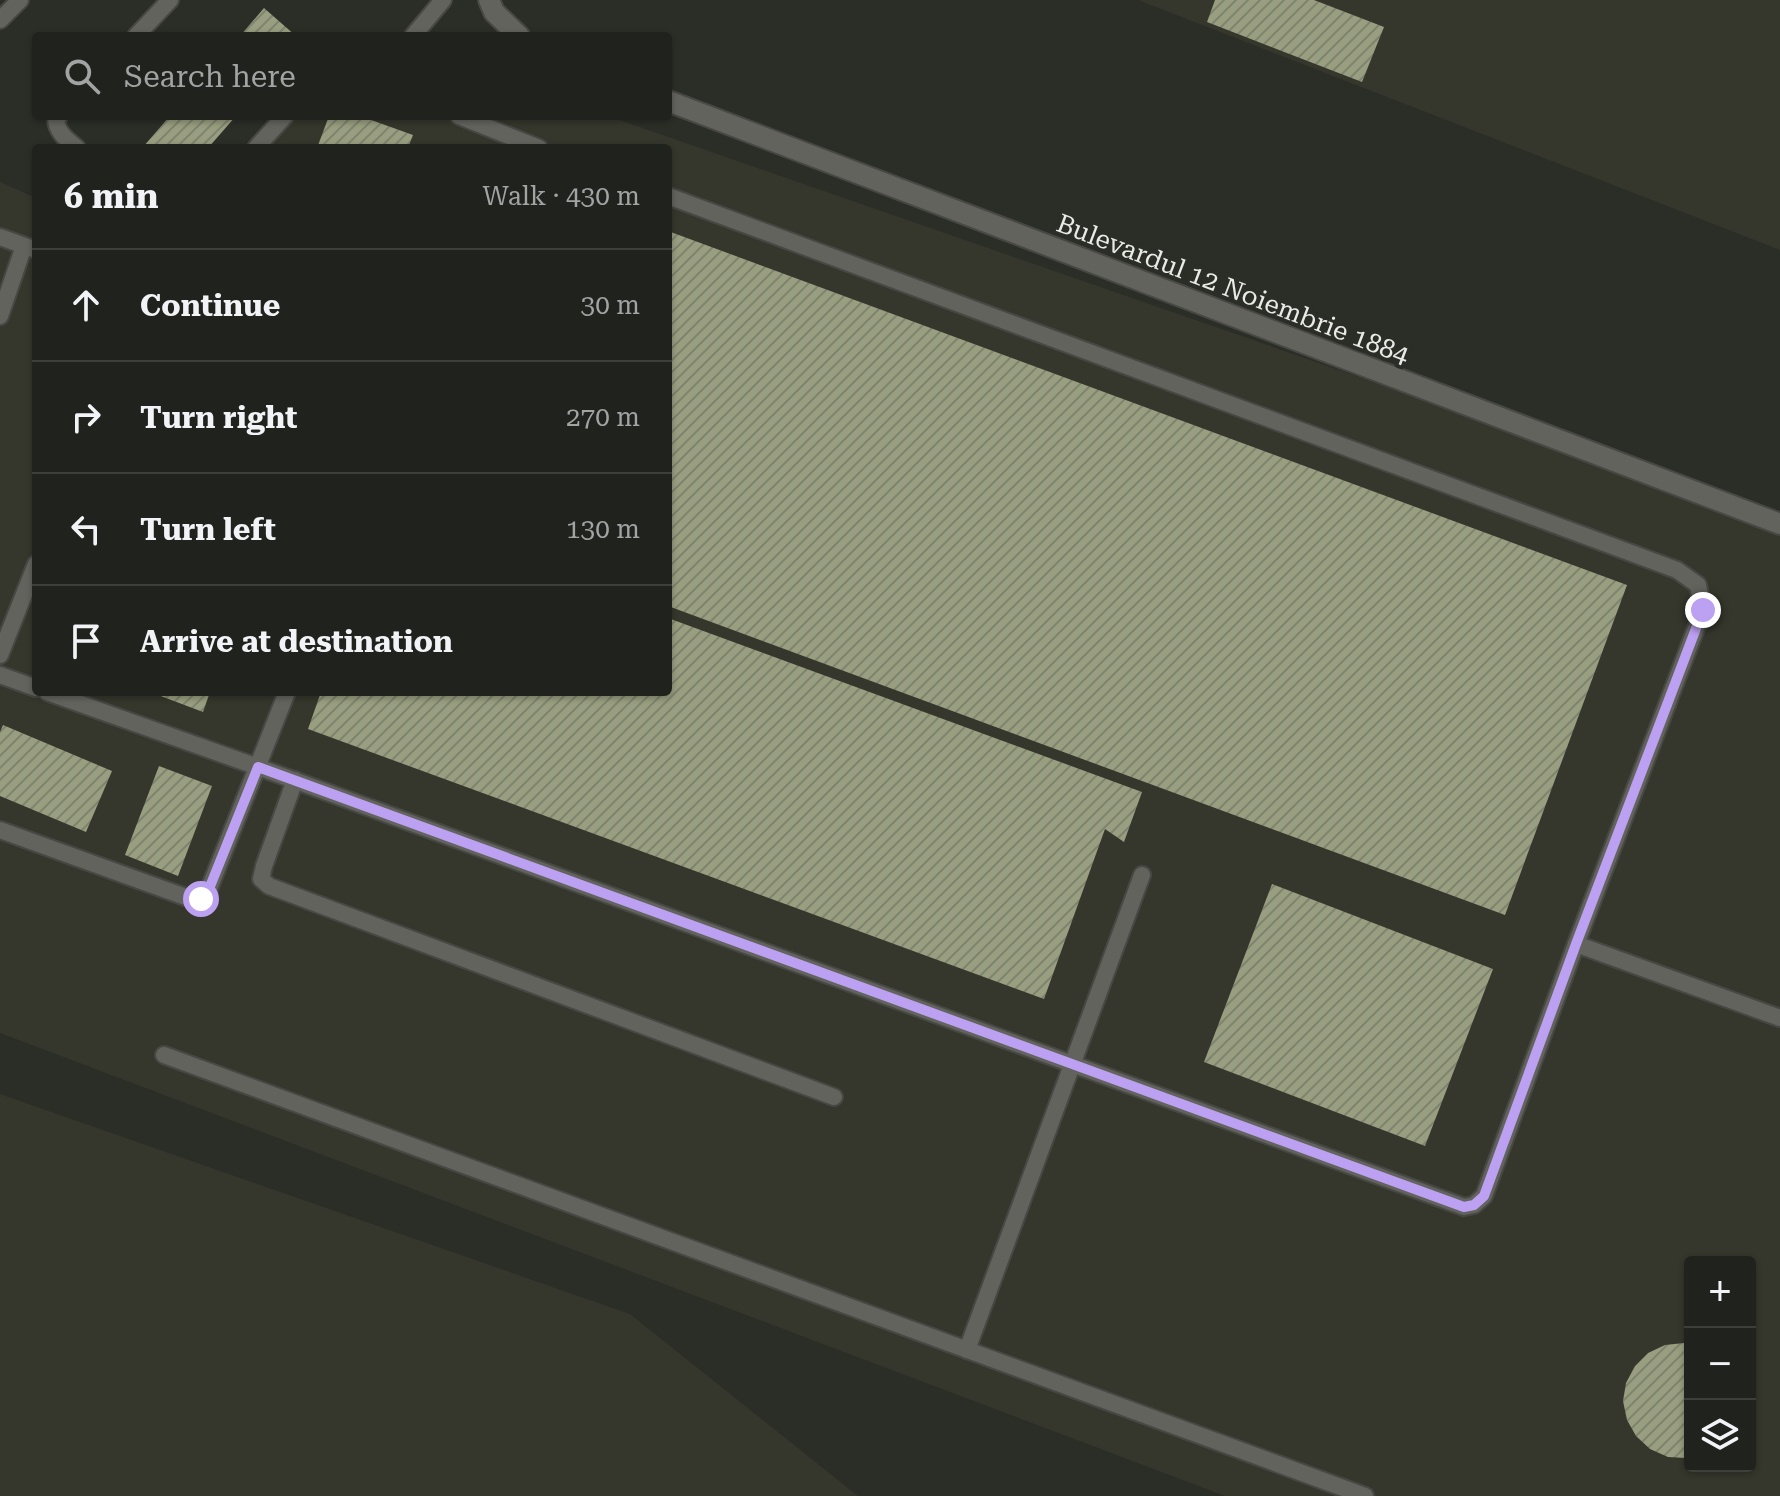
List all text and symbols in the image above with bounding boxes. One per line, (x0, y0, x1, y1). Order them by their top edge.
search box (32, 32, 672, 120)
icon: search (60, 54, 104, 98)
text: Search here (124, 59, 296, 94)
text: 6 min (64, 176, 159, 216)
text: Walk · 430 m (482, 181, 640, 211)
street label: Bulevardul 12 Noiembrie 1884 (1053, 208, 1414, 370)
icon: ahead (64, 283, 108, 327)
text: Continue (140, 288, 280, 323)
text: 30 m (581, 290, 640, 320)
icon: right (64, 395, 108, 439)
text: Turn right (140, 400, 297, 435)
text: 270 m (566, 402, 640, 432)
icon: left (64, 507, 108, 551)
text: Turn left (140, 512, 276, 547)
text: 130 m (566, 514, 640, 544)
route end (1685, 592, 1721, 628)
icon: arrive (64, 619, 108, 663)
text: Arrive at destination (140, 624, 453, 659)
route start (183, 881, 219, 917)
map controls (1684, 1256, 1756, 1472)
button: + (1684, 1256, 1756, 1328)
button: − (1684, 1328, 1756, 1400)
button: layers (1684, 1400, 1756, 1472)

